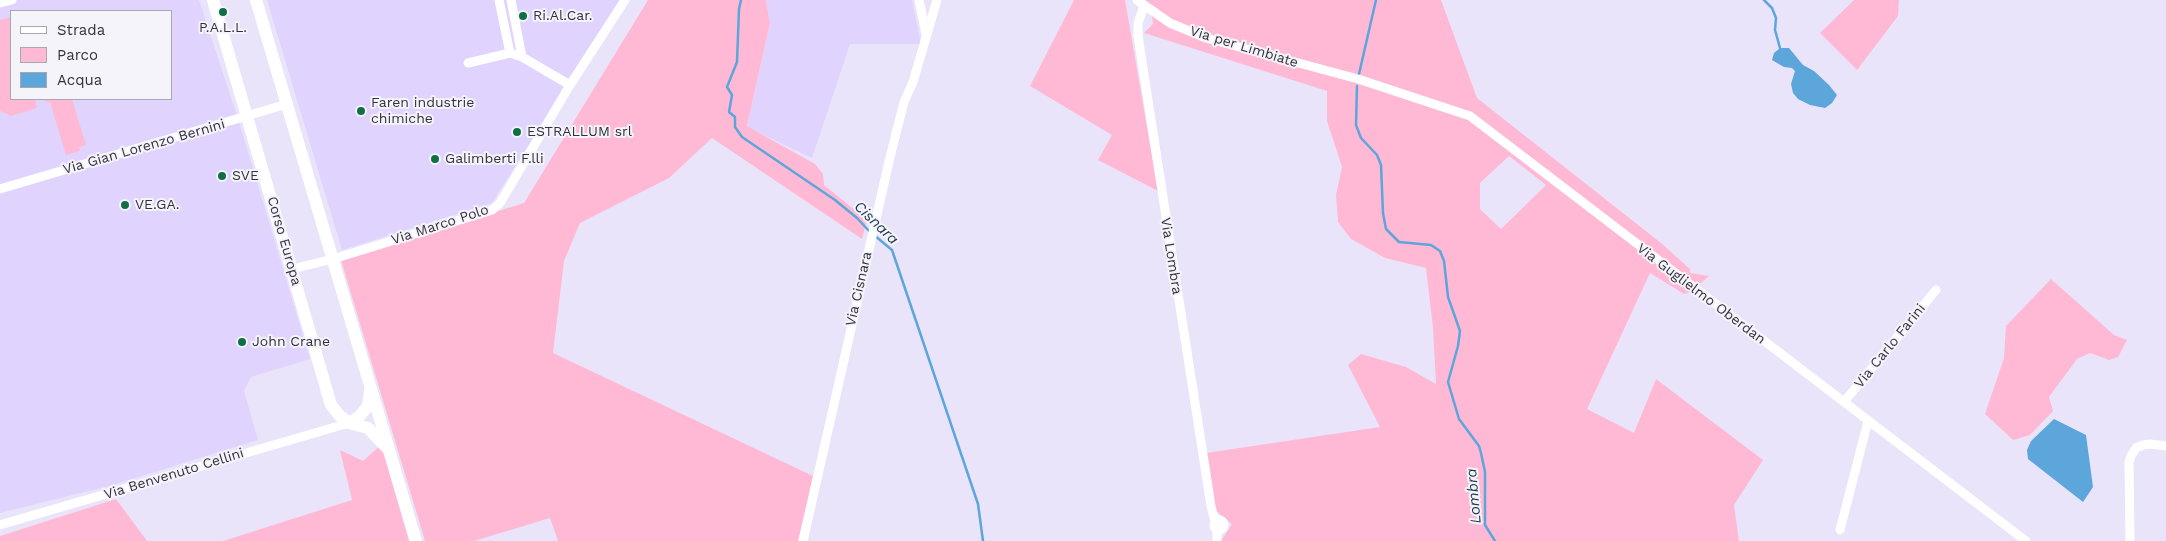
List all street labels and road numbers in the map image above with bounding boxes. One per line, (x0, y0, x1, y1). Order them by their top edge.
street label: Via per Limbiate (1188, 23, 1300, 71)
street label: Via Gian Lorenzo Bernini (61, 116, 227, 178)
street label: Corso Europa (263, 195, 305, 287)
street label: Via Marco Polo (389, 201, 491, 249)
street label: Via Lombra (1157, 216, 1185, 296)
street label: Via Guglielmo Oberdan (1633, 240, 1769, 348)
street label: Via Cisnara (842, 250, 876, 328)
street label: Via Carlo Farini (1851, 300, 1929, 392)
street label: Via Benvenuto Cellini (102, 445, 246, 503)

